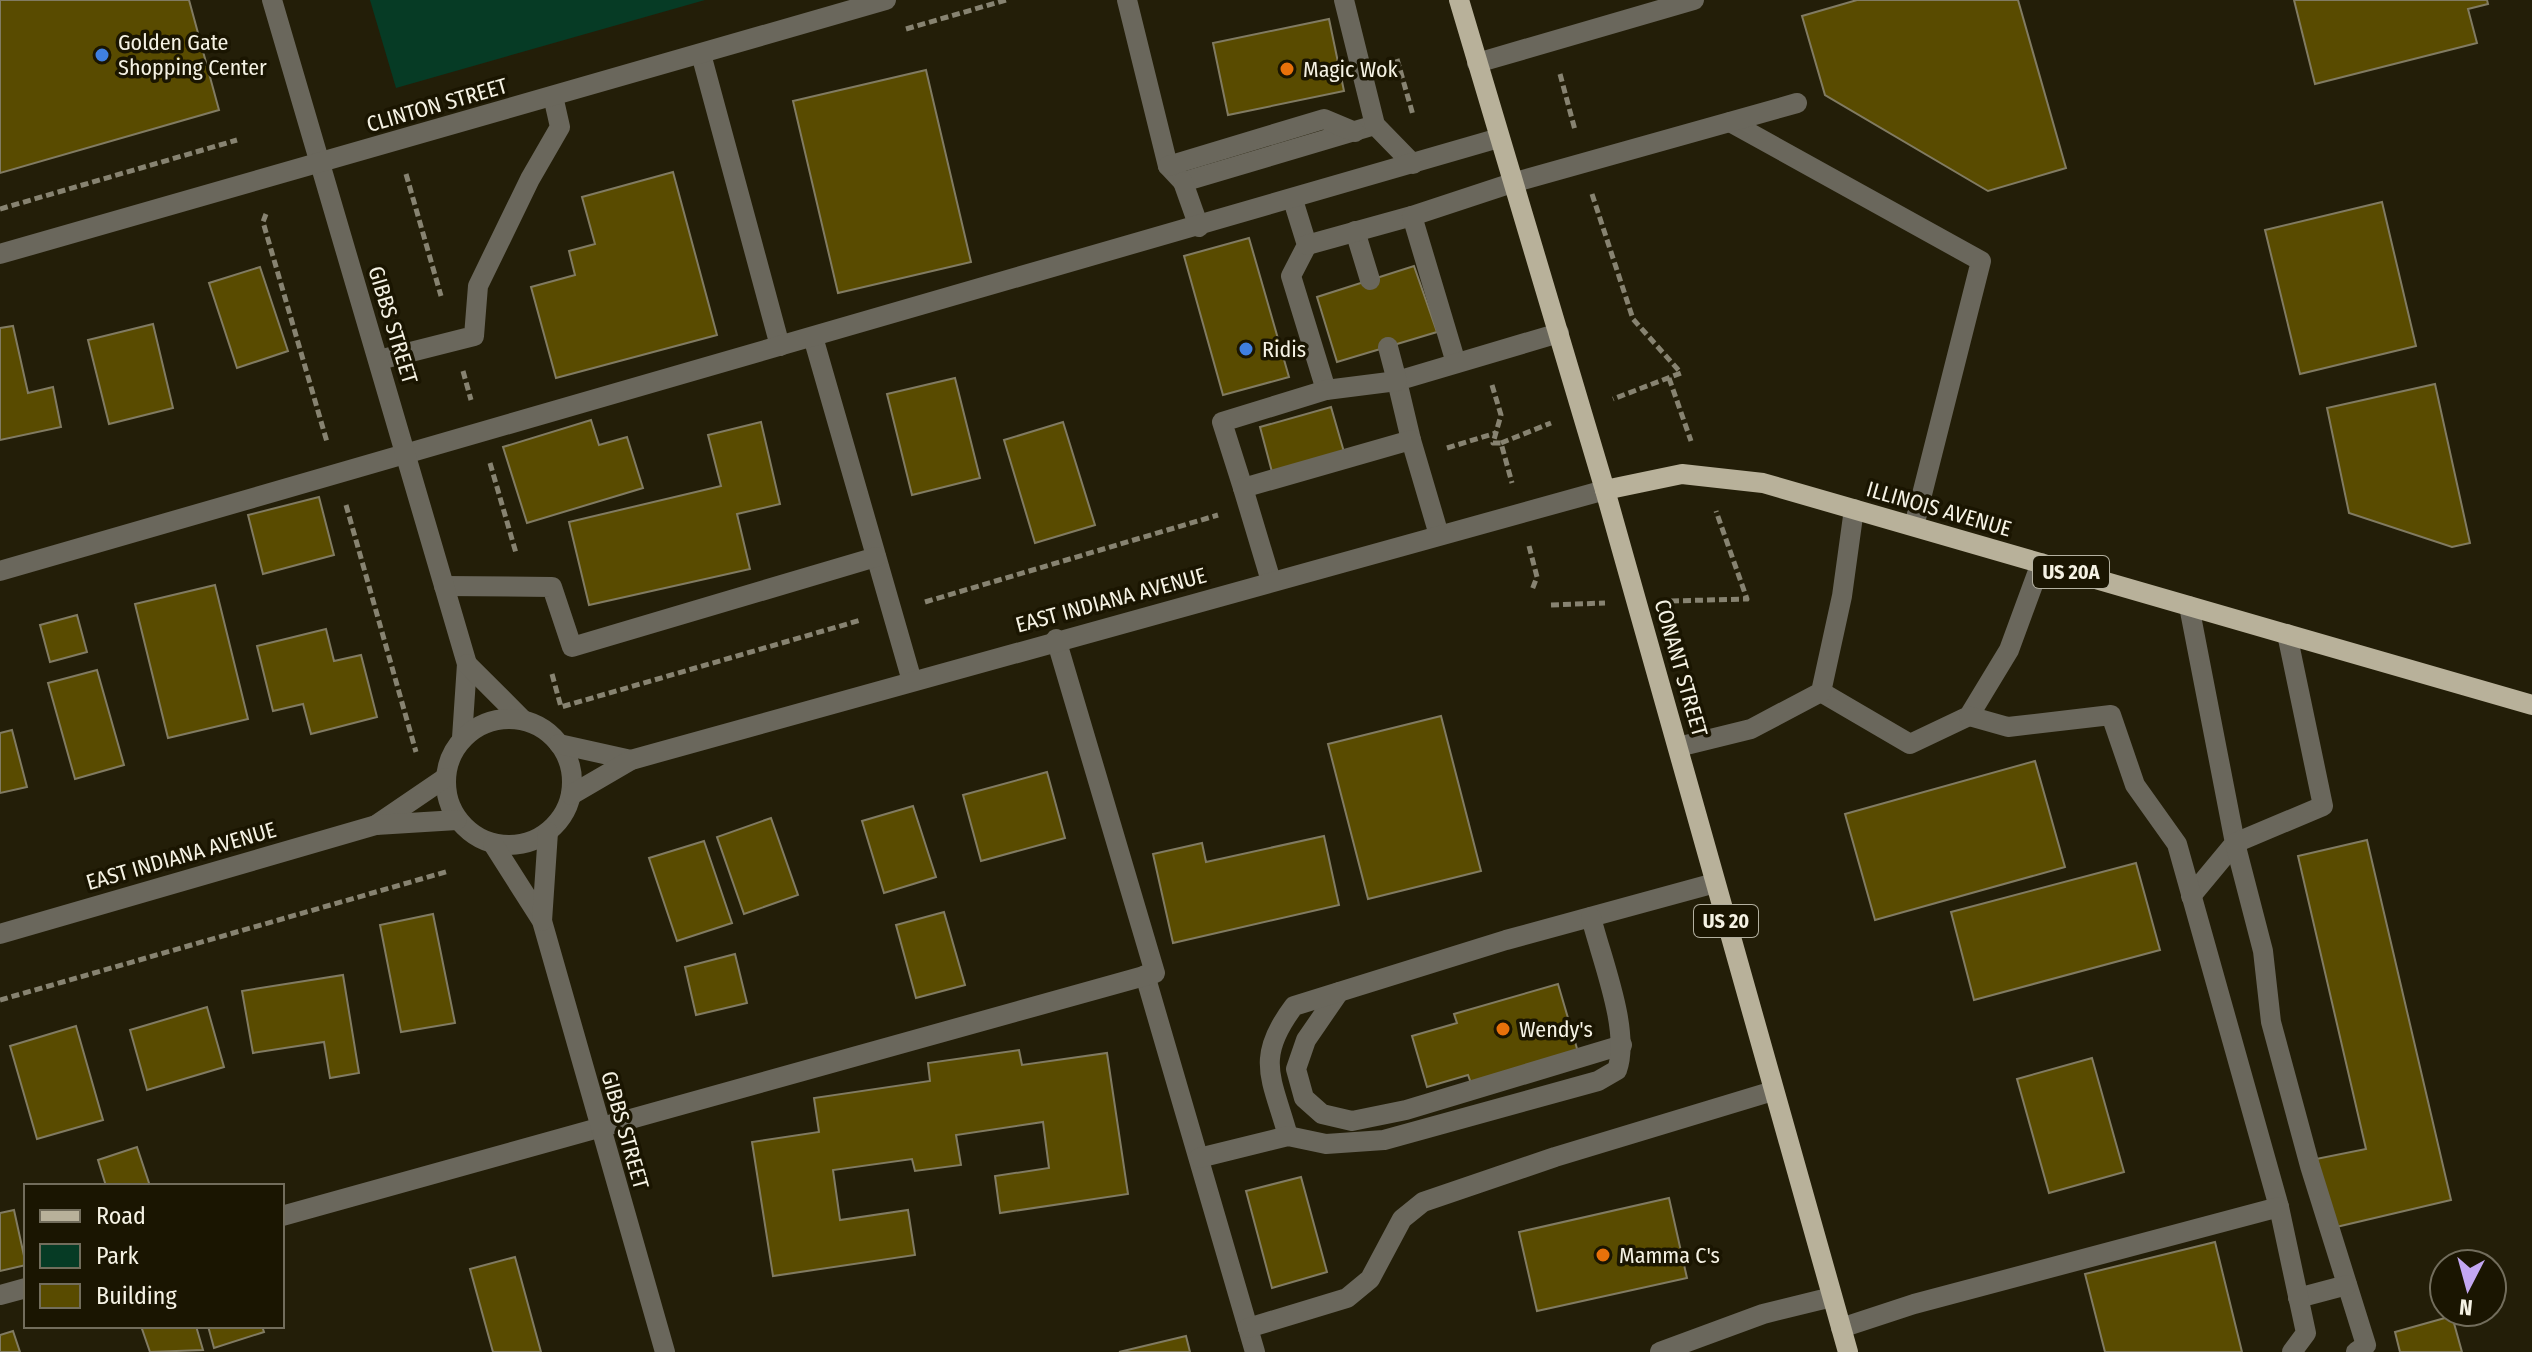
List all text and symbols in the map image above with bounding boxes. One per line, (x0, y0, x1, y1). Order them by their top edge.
place label: Golden Gate Shopping Center (118, 29, 267, 81)
marker: Golden Gate Shopping Center (93, 46, 111, 64)
place label: Magic Wok (1303, 56, 1399, 83)
marker: Magic Wok (1278, 60, 1296, 78)
street label: CLINTON STREET (363, 72, 511, 138)
street label: GIBBS STREET (362, 263, 424, 388)
place label: Ridis (1262, 336, 1306, 363)
marker: Ridis (1237, 340, 1255, 358)
street label: ILLINOIS AVENUE (1863, 475, 2015, 543)
road number: US 20A (2033, 556, 2109, 588)
street label: EAST INDIANA AVENUE (1013, 562, 1209, 638)
street label: CONANT STREET (1649, 596, 1714, 741)
street label: EAST INDIANA AVENUE (83, 816, 279, 896)
road number: US 20 (1694, 905, 1758, 937)
place label: Wendy's (1519, 1016, 1593, 1043)
marker: Wendy's (1494, 1020, 1512, 1038)
street label: GIBBS STREET (595, 1068, 655, 1193)
legend (24, 1184, 284, 1328)
text: Road (96, 1202, 146, 1230)
text: Park (96, 1242, 139, 1270)
place label: Mamma C's (1619, 1242, 1720, 1269)
marker: Mamma C's (1594, 1246, 1612, 1264)
north arrow (2428, 1248, 2508, 1328)
text: Building (96, 1282, 178, 1310)
text: N (2458, 1293, 2474, 1322)

